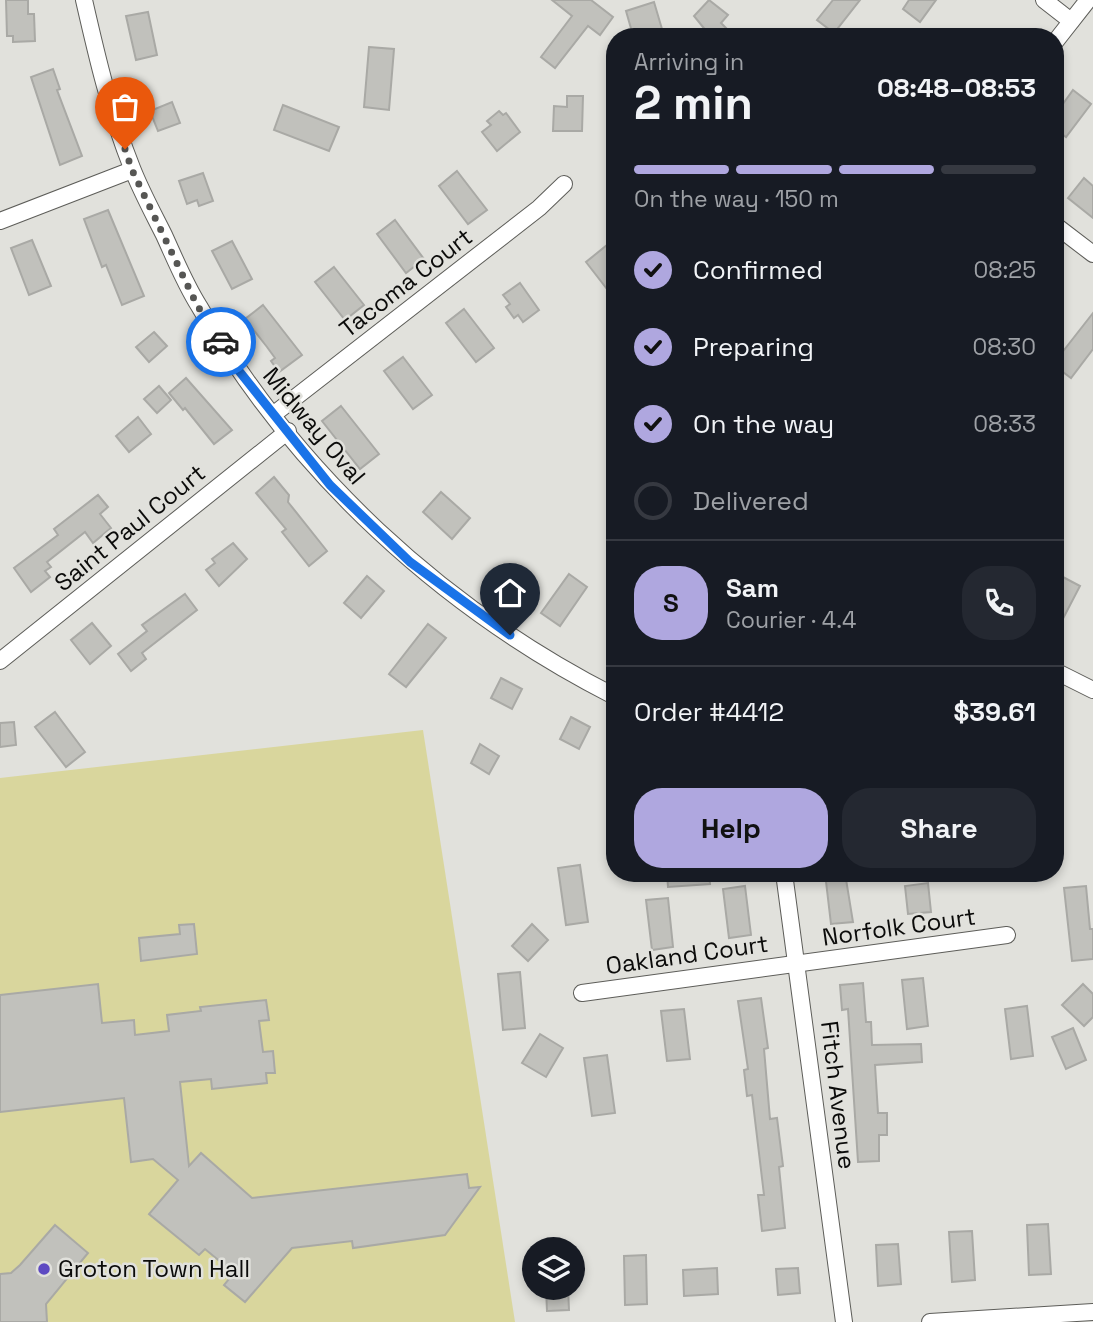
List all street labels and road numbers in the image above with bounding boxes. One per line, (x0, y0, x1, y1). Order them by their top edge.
street label: Tacoma Court (333, 221, 478, 344)
street label: Midway Oval (256, 361, 372, 491)
street label: Saint Paul Court (48, 457, 211, 598)
street label: Norfolk Court (820, 900, 978, 953)
street label: Oakland Court (604, 928, 770, 981)
street label: Fitch Avenue (814, 1019, 863, 1171)

